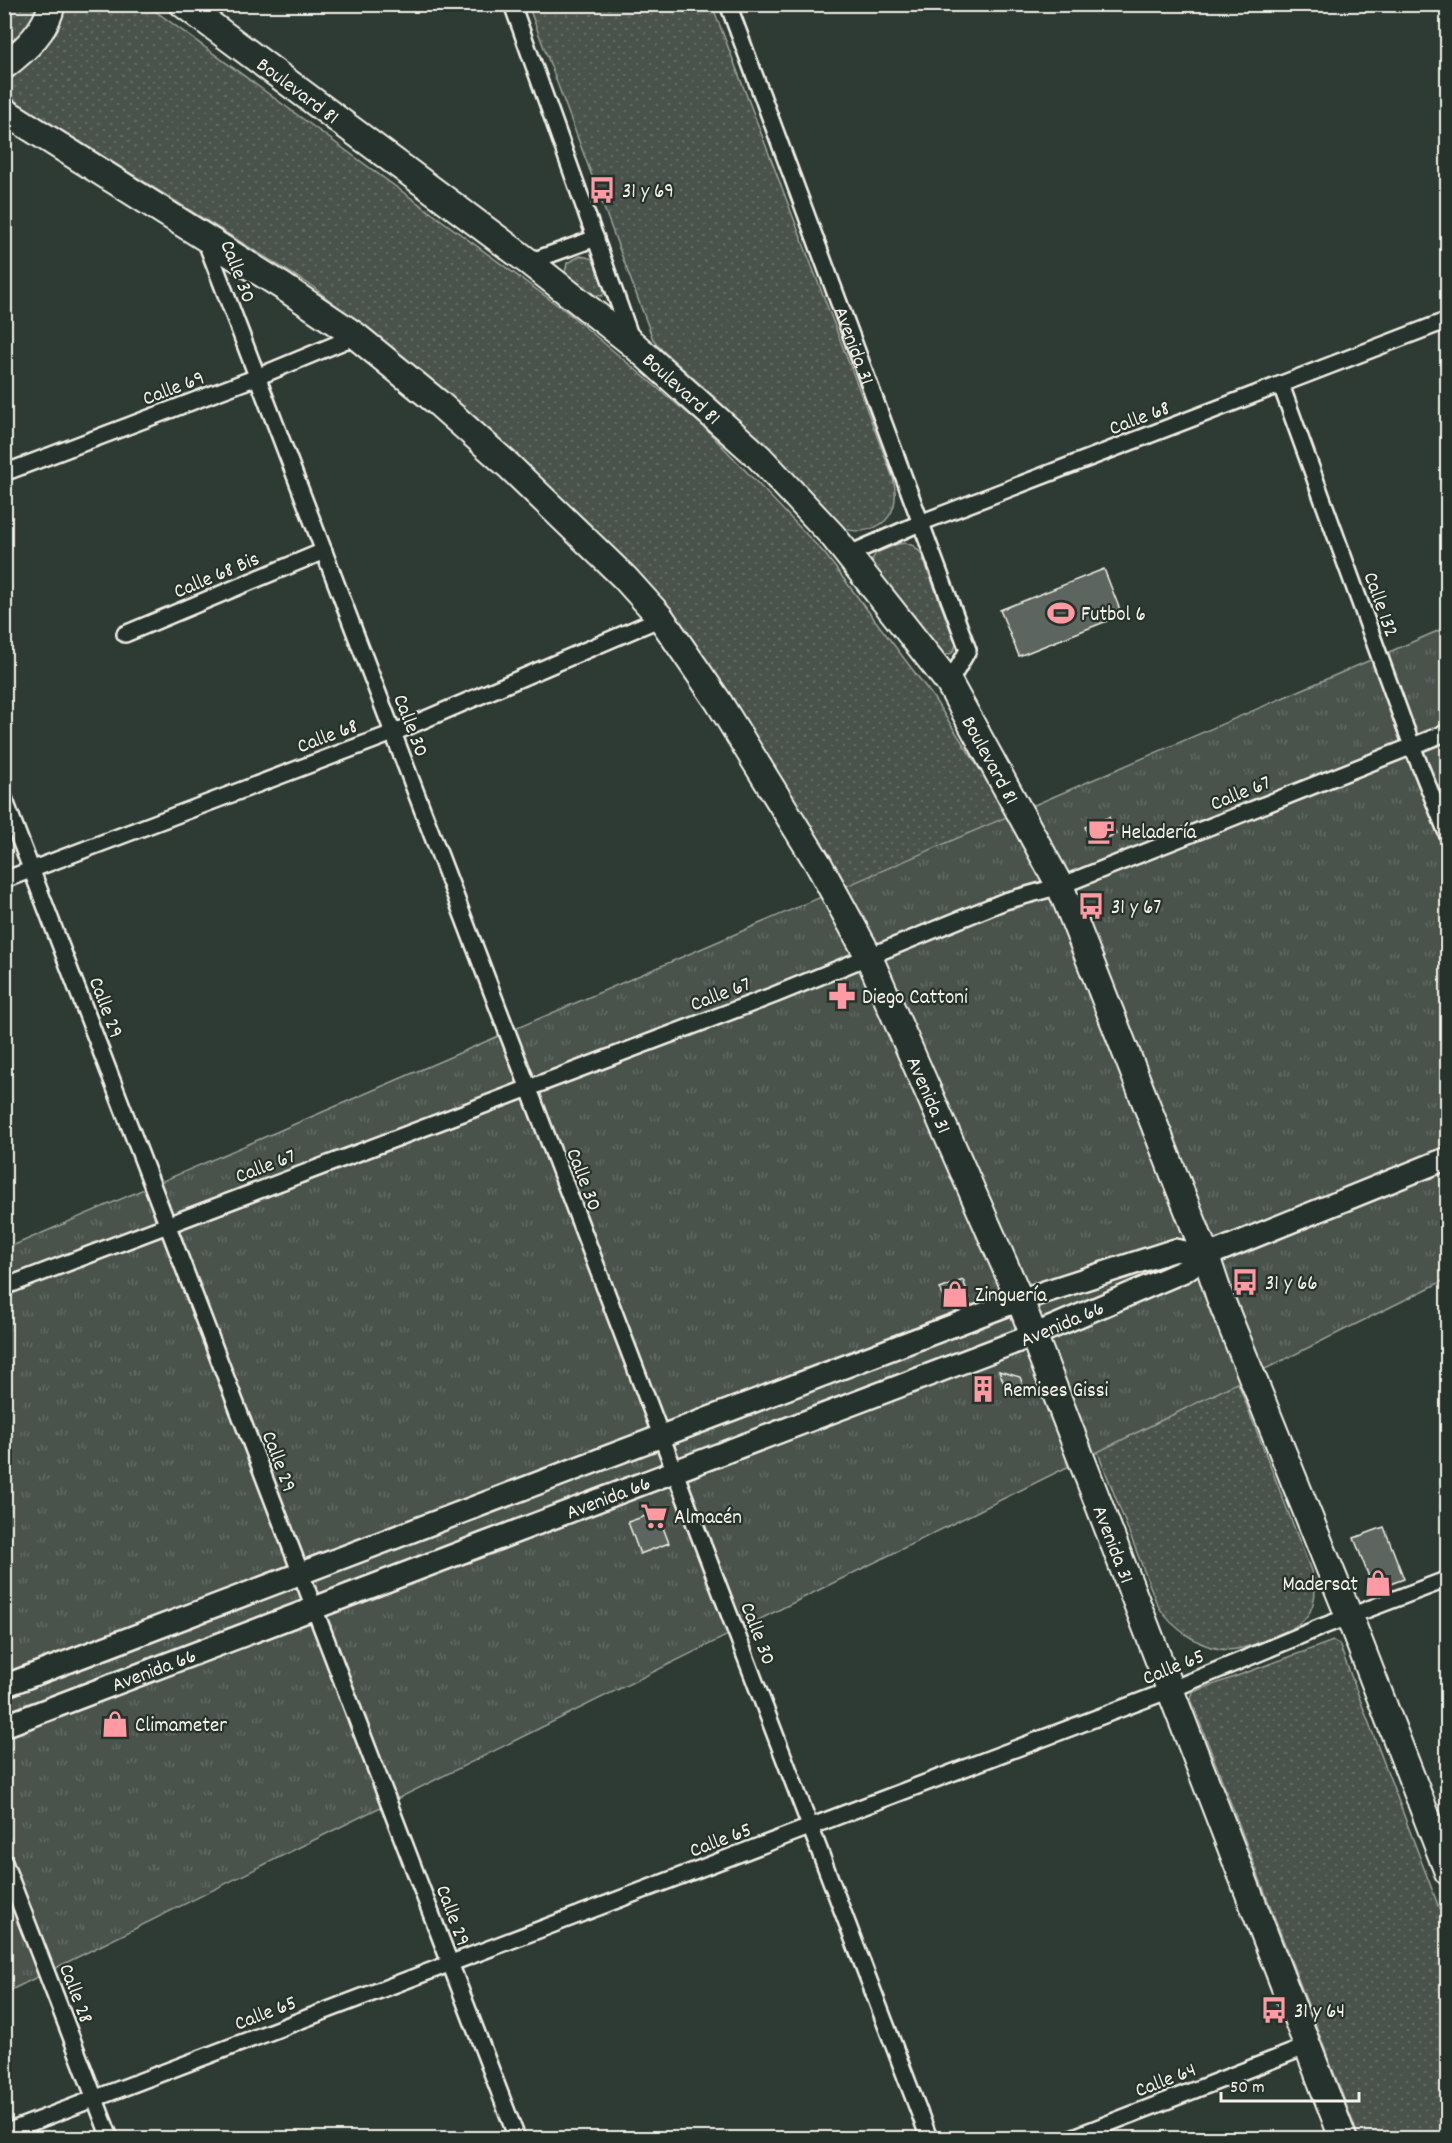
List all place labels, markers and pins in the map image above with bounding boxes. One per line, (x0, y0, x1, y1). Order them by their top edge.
bus stop icon: 31 y 69 (587, 175, 617, 205)
place label: 31 y 69 (622, 178, 674, 208)
sports icon: Futbol 6 (1046, 598, 1076, 628)
place label: Futbol 6 (1081, 601, 1146, 631)
cafe icon: Heladería (1086, 816, 1116, 846)
place label: Heladería (1121, 819, 1198, 849)
bus stop icon: 31 y 67 (1076, 891, 1106, 921)
place label: 31 y 67 (1111, 894, 1161, 924)
pharmacy icon: Diego Cattoni (827, 981, 857, 1011)
place label: Diego Cattoni (862, 984, 968, 1014)
bus stop icon: 31 y 66 (1230, 1267, 1260, 1297)
place label: 31 y 66 (1265, 1270, 1318, 1300)
shop icon: Zinguería (940, 1279, 970, 1309)
place label: Zinguería (975, 1282, 1048, 1312)
building icon: Remises Gissi (968, 1374, 998, 1404)
place label: Remises Gissi (1003, 1377, 1109, 1407)
supermarket icon: Almacén (639, 1501, 669, 1531)
place label: Almacén (674, 1504, 742, 1534)
shop icon: Madersat (1363, 1568, 1393, 1598)
place label: Madersat (1283, 1571, 1358, 1601)
shop icon: Climameter (100, 1709, 130, 1739)
place label: Climameter (135, 1712, 227, 1742)
bus stop icon: 31 y 64 (1259, 1995, 1289, 2025)
place label: 31 y 64 (1294, 1998, 1345, 2028)

